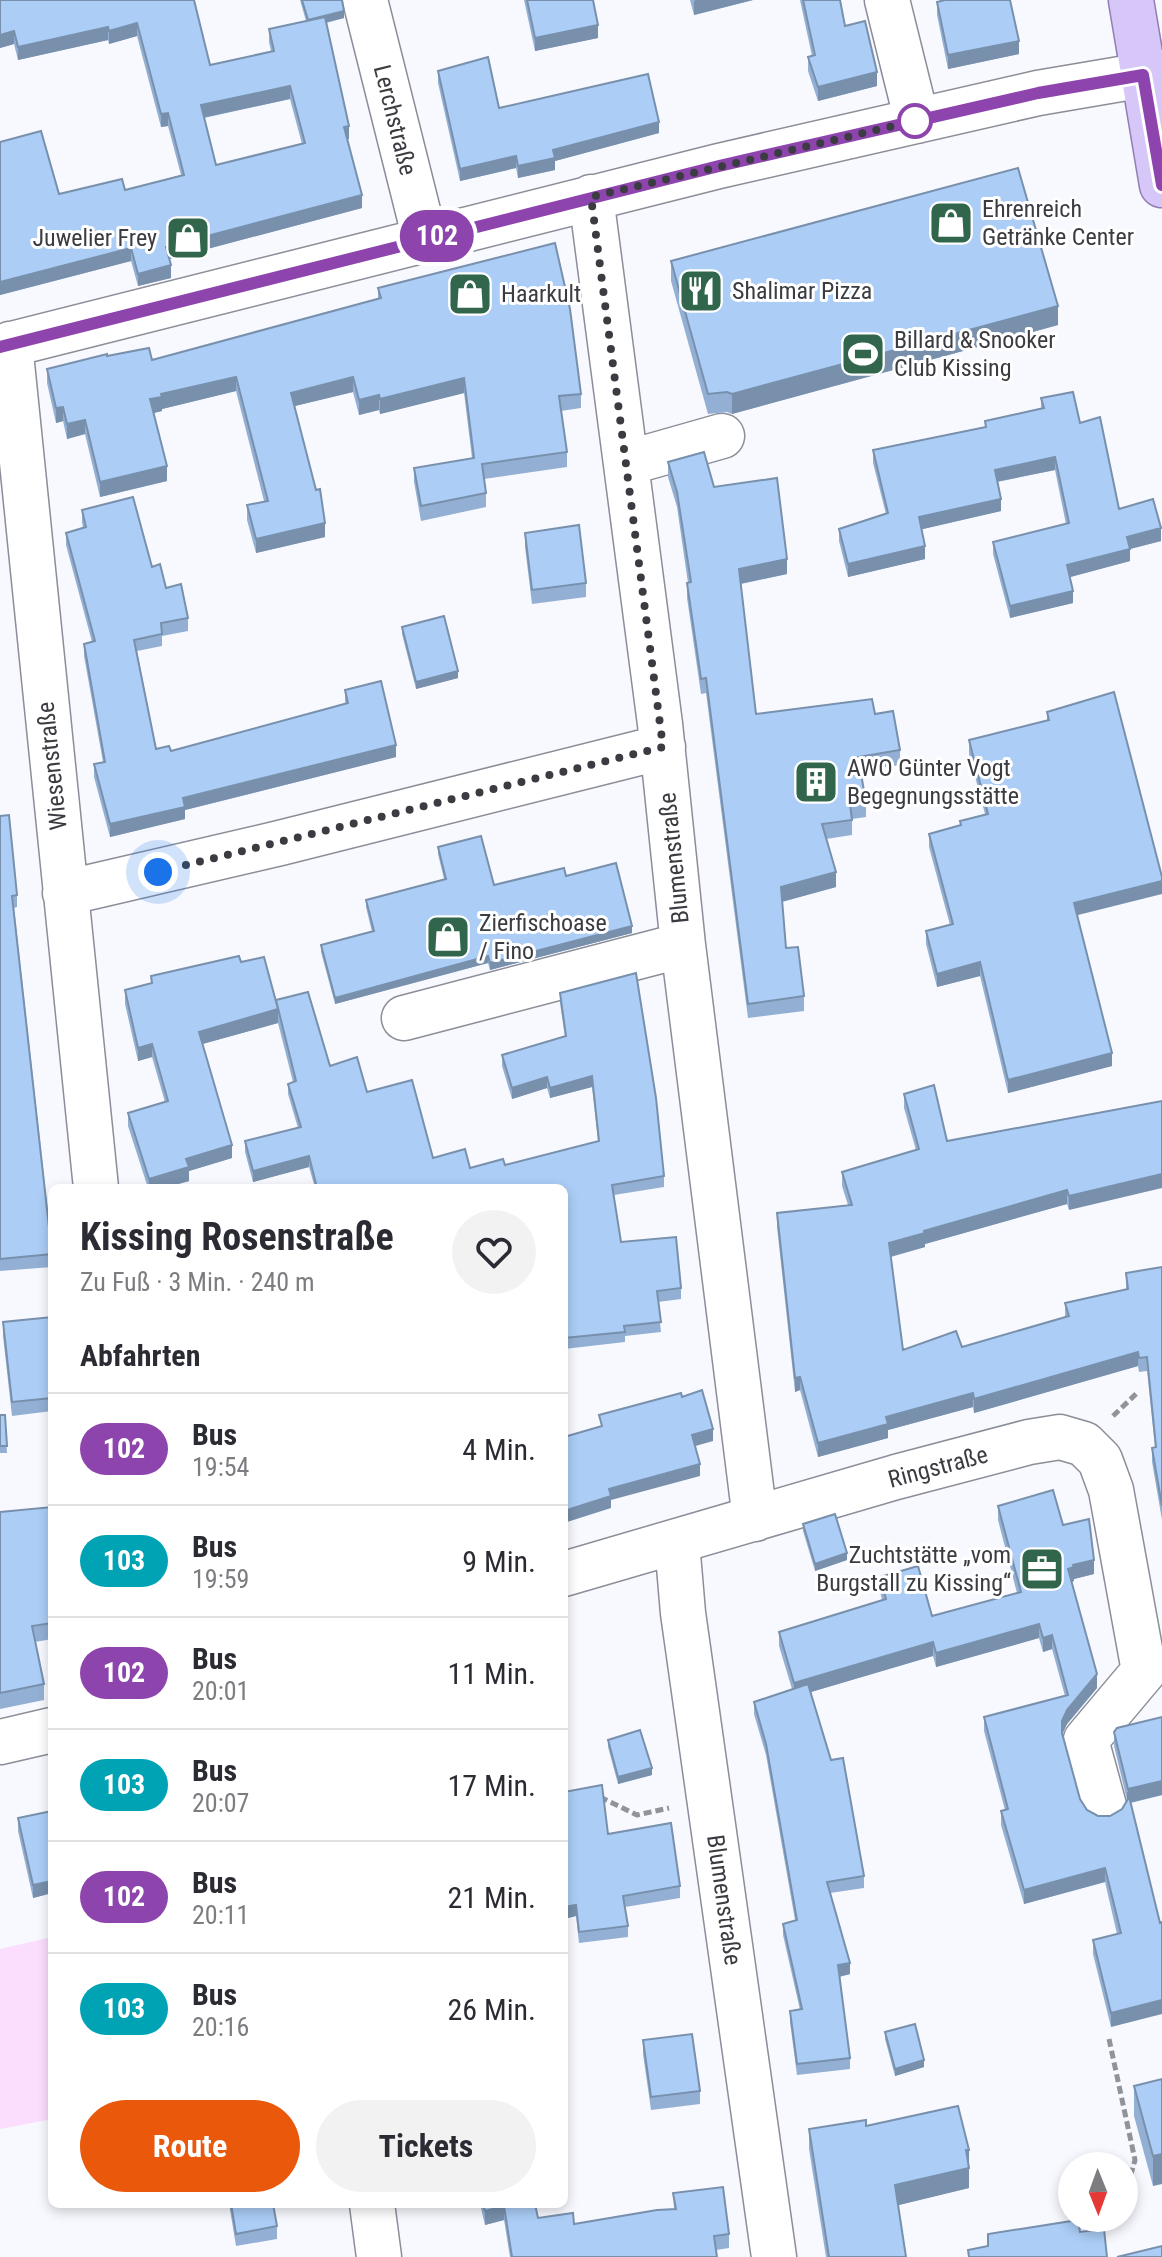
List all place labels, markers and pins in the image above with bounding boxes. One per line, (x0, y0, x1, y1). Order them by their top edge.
unlabelled marker (898, 104, 932, 138)
place label: Ehrenreich Getränke Center (982, 195, 1134, 251)
shop icon: Ehrenreich Getränke Center (927, 199, 975, 247)
shop icon: Juwelier Frey (164, 214, 212, 262)
place label: Juwelier Frey (32, 224, 157, 252)
restaurant icon: Shalimar Pizza (677, 267, 725, 315)
shop icon: Haarkult (446, 270, 494, 318)
place label: Shalimar Pizza (732, 277, 872, 305)
place label: Haarkult (501, 280, 581, 308)
place label: Billard & Snooker Club Kissing (894, 326, 1056, 382)
sports icon: Billard & Snooker Club Kissing (839, 330, 887, 378)
place label: AWO Günter Vogt Begegnungsstätte (847, 754, 1019, 810)
building icon: AWO Günter Vogt Begegnungsstätte (792, 758, 840, 806)
place label: Zierfischoase / Fino (479, 909, 607, 965)
shop icon: Zierfischoase / Fino (424, 913, 472, 961)
place label: Zuchtstätte „vom Burgstall zu Kissing“ (816, 1541, 1011, 1597)
office icon: Zuchtstätte „vom Burgstall zu Kissing“ (1018, 1545, 1066, 1593)

